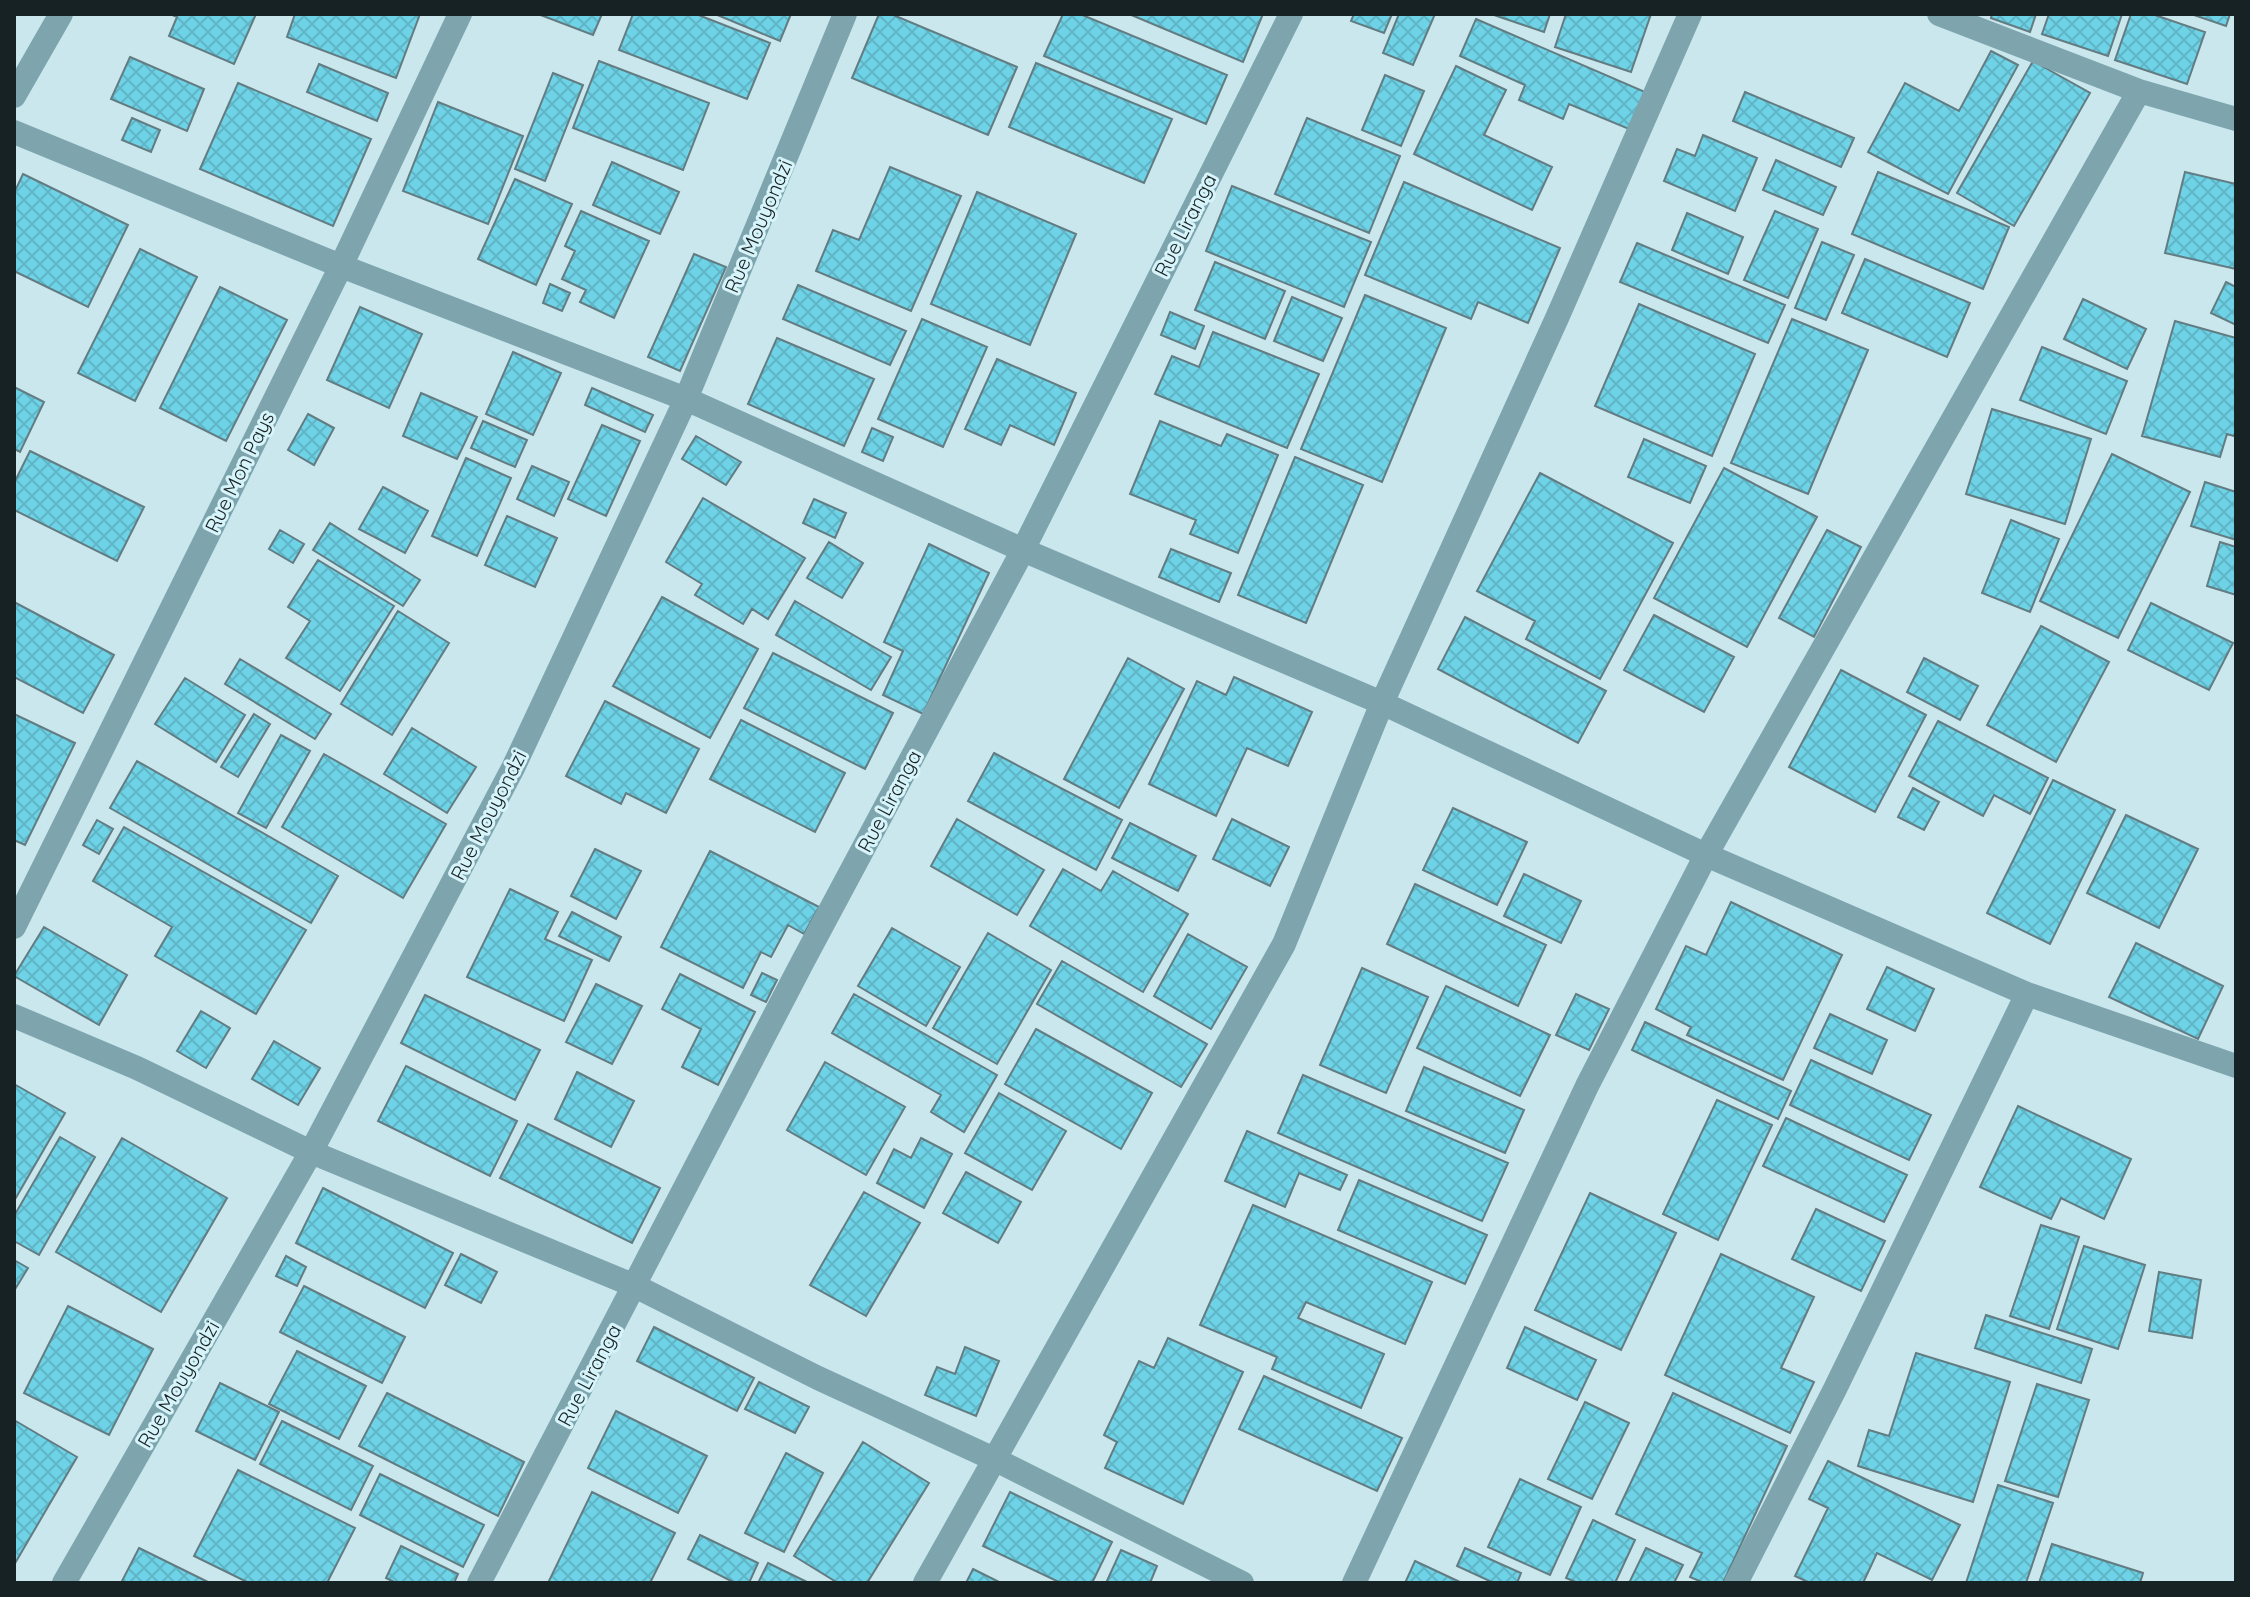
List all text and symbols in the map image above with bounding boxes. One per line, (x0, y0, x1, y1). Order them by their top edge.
street label: Rue Mouyondzi (719, 156, 797, 296)
street label: Rue Liranga (1148, 169, 1222, 281)
street label: Rue Mon Pays (199, 407, 279, 537)
street label: Rue Mouyondzi (445, 746, 531, 884)
street label: Rue Liranga (852, 746, 926, 856)
street label: Rue Mouyondzi (132, 1316, 224, 1452)
street label: Rue Liranga (552, 1320, 626, 1430)

